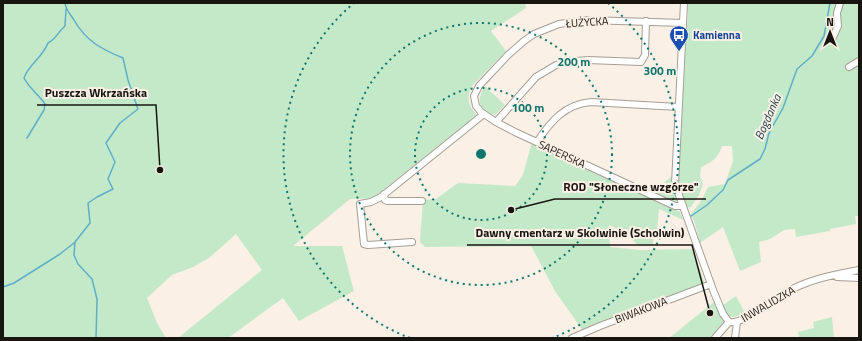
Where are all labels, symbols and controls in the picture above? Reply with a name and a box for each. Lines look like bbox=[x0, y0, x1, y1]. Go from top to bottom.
north arrow bbox=[810, 12, 850, 52]
street label: ŁUŻYCKA bbox=[564, 13, 609, 32]
text: N bbox=[826, 14, 834, 30]
bus stop icon: Kamienna bbox=[668, 24, 690, 52]
place label: Kamienna bbox=[693, 27, 741, 43]
text: 200 m bbox=[558, 52, 590, 71]
text: 300 m bbox=[644, 61, 676, 80]
callout: Puszcza Wkrzańska bbox=[37, 81, 156, 105]
text: Puszcza Wkrzańska bbox=[45, 83, 147, 102]
water label: Bogdanka bbox=[749, 90, 786, 142]
text: 100 m bbox=[512, 98, 544, 117]
street label: SAPERSKA bbox=[536, 136, 589, 172]
centre of rings bbox=[474, 147, 488, 161]
callout: ROD "Słoneczne wzgórze" bbox=[555, 175, 706, 199]
text: ROD "Słoneczne wzgórze" bbox=[563, 177, 699, 196]
callout: Dawny cmentarz w Skolwinie (Scholwin) bbox=[467, 221, 692, 245]
text: Dawny cmentarz w Skolwinie (Scholwin) bbox=[476, 223, 685, 242]
street label: INWALIDZKA bbox=[738, 282, 798, 326]
street label: BIWAKOWA bbox=[613, 293, 670, 327]

